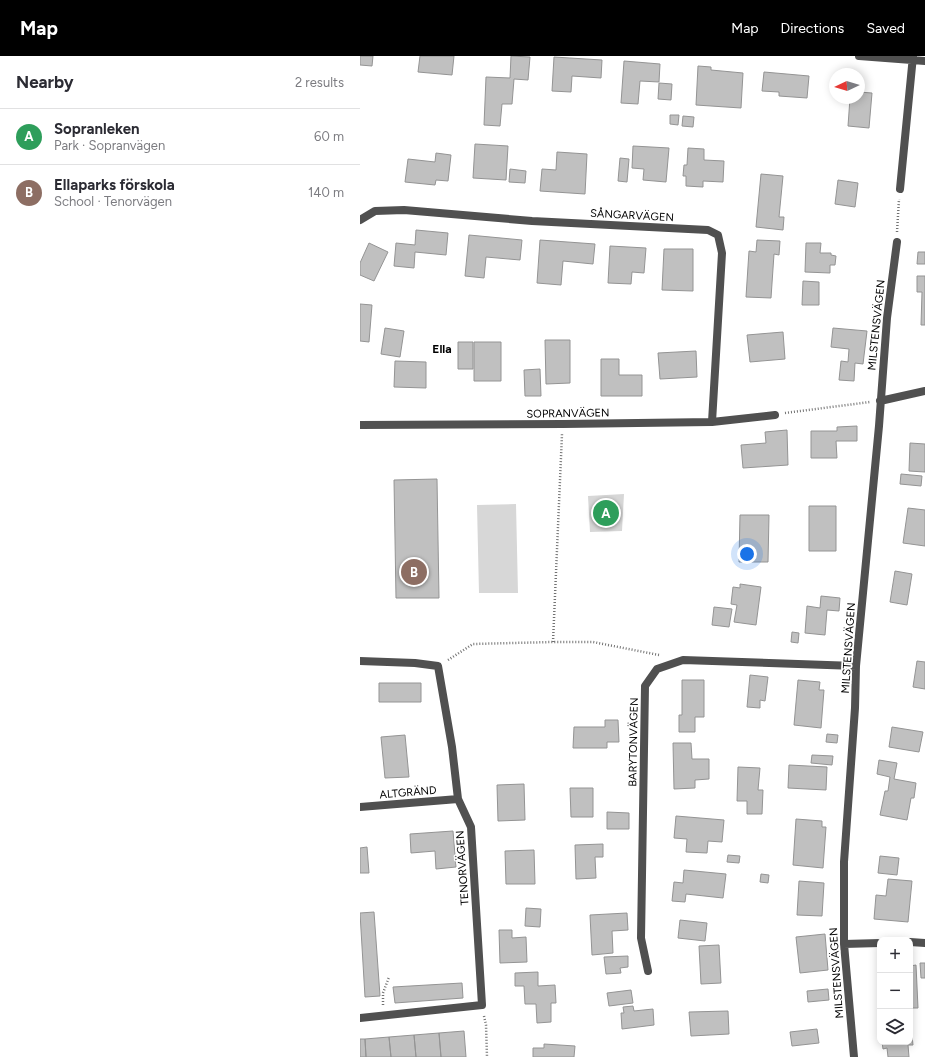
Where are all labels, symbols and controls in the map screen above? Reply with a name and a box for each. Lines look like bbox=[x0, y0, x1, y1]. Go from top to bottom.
text: Map bbox=[20, 17, 58, 40]
text: Map bbox=[731, 20, 759, 37]
text: Directions bbox=[781, 20, 844, 37]
text: Saved bbox=[866, 20, 905, 37]
north arrow bbox=[829, 68, 865, 104]
text: Nearby bbox=[16, 72, 74, 92]
text: 2 results bbox=[295, 75, 344, 90]
text: Sopranleken bbox=[54, 120, 140, 138]
text: A bbox=[24, 129, 34, 144]
text: 60 m bbox=[314, 129, 344, 144]
text: Park · Sopranvägen bbox=[54, 138, 165, 153]
text: Ellaparks förskola bbox=[54, 176, 175, 194]
text: B bbox=[25, 185, 33, 200]
text: 140 m bbox=[308, 185, 344, 200]
text: School · Tenorvägen bbox=[54, 194, 172, 209]
street label: SÅNGARVÄGEN bbox=[590, 206, 674, 224]
street label: MILSTENSVÄGEN bbox=[865, 279, 888, 371]
district label: Ella bbox=[432, 342, 452, 356]
street label: SOPRANVÄGEN bbox=[526, 406, 610, 421]
pin: A bbox=[593, 498, 619, 528]
your location bbox=[737, 544, 757, 564]
pin: B bbox=[401, 557, 427, 587]
street label: MILSTENSVÄGEN bbox=[839, 602, 858, 694]
street label: BARYTONVÄGEN bbox=[626, 697, 641, 787]
street label: ALTGRÄND bbox=[379, 783, 438, 801]
street label: TENORVÄGEN bbox=[453, 830, 472, 906]
street label: MILSTENSVÄGEN bbox=[827, 927, 846, 1019]
map controls bbox=[877, 937, 913, 1045]
button: + bbox=[877, 937, 913, 973]
button: − bbox=[877, 973, 913, 1009]
button: layers bbox=[877, 1009, 913, 1045]

